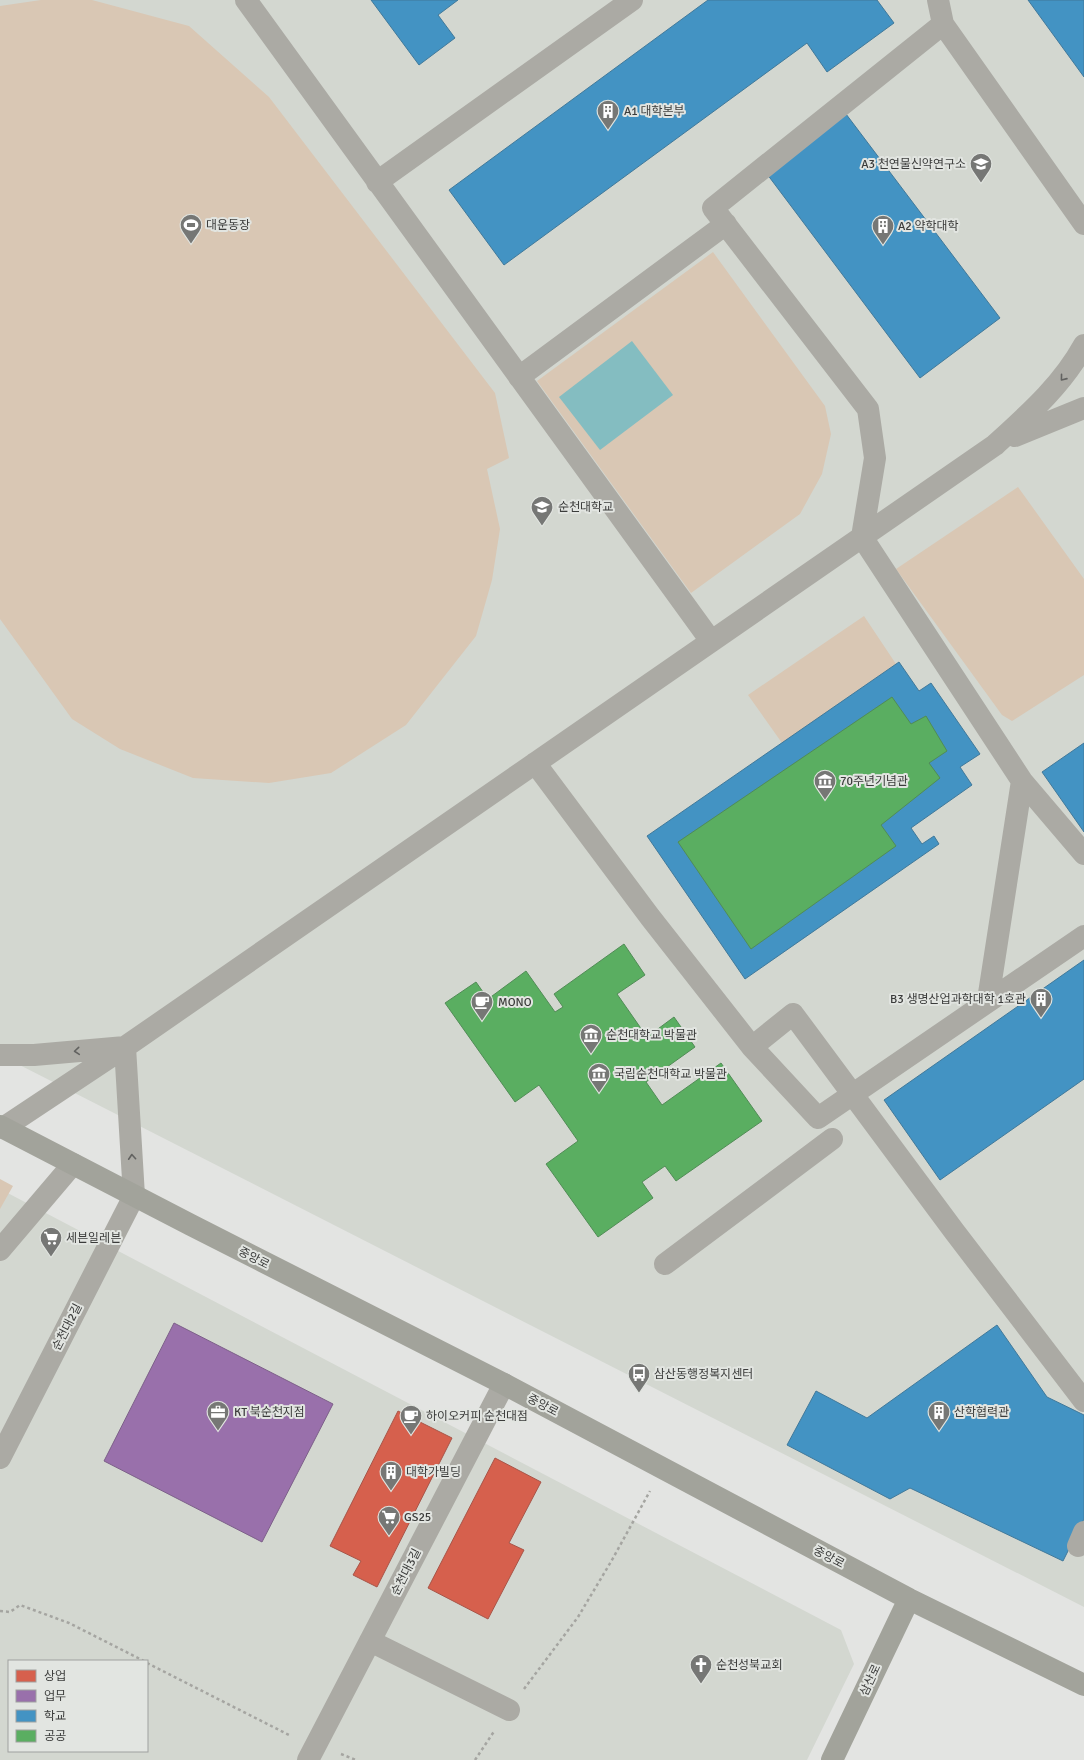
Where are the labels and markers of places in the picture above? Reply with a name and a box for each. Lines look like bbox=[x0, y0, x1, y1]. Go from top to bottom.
building icon: A1 대학본부 bbox=[595, 98, 621, 131]
place label: A1 대학본부 bbox=[624, 104, 685, 119]
school or university icon: A3 천연물신약연구소 bbox=[968, 151, 994, 184]
place label: A3 천연물신약연구소 bbox=[861, 157, 966, 172]
sports icon: 대운동장 bbox=[178, 212, 204, 245]
building icon: A2 약학대학 bbox=[870, 213, 896, 246]
place label: 대운동장 bbox=[206, 218, 250, 233]
place label: A2 약학대학 bbox=[898, 219, 959, 234]
school or university icon: 순천대학교 bbox=[529, 494, 555, 527]
place label: 순천대학교 bbox=[558, 500, 613, 515]
museum icon: 70주년기념관 bbox=[812, 768, 838, 801]
place label: 70주년기념관 bbox=[840, 774, 908, 789]
building icon: B3 생명산업과학대학 1호관 bbox=[1028, 986, 1054, 1019]
cafe icon: MONO bbox=[469, 989, 495, 1022]
place label: B3 생명산업과학대학 1호관 bbox=[890, 992, 1026, 1007]
place label: MONO bbox=[498, 995, 532, 1010]
museum icon: 순천대학교 박물관 bbox=[578, 1022, 604, 1055]
place label: 순천대학교 박물관 bbox=[606, 1028, 697, 1043]
museum icon: 국립순천대학교 박물관 bbox=[586, 1061, 612, 1094]
place label: 국립순천대학교 박물관 bbox=[614, 1067, 727, 1082]
supermarket icon: 세븐일레븐 bbox=[38, 1225, 64, 1258]
place label: 세븐일레븐 bbox=[66, 1231, 121, 1246]
bus stop icon: 삼산동행정복지센터 bbox=[626, 1361, 652, 1394]
place label: 삼산동행정복지센터 bbox=[654, 1367, 753, 1382]
office icon: KT 북순천지점 bbox=[205, 1399, 231, 1432]
building icon: 산학협력관 bbox=[926, 1399, 952, 1432]
cafe icon: 하이오커피 순천대점 bbox=[398, 1403, 424, 1436]
place label: KT 북순천지점 bbox=[234, 1405, 305, 1420]
place label: 산학협력관 bbox=[954, 1405, 1009, 1420]
place label: 하이오커피 순천대점 bbox=[426, 1409, 528, 1424]
building icon: 대학가빌딩 bbox=[378, 1459, 404, 1492]
place label: 대학가빌딩 bbox=[406, 1465, 461, 1480]
supermarket icon: GS25 bbox=[376, 1504, 402, 1537]
place label: GS25 bbox=[404, 1510, 431, 1525]
church icon: 순천성북교회 bbox=[688, 1652, 714, 1685]
place label: 순천성북교회 bbox=[716, 1658, 782, 1673]

